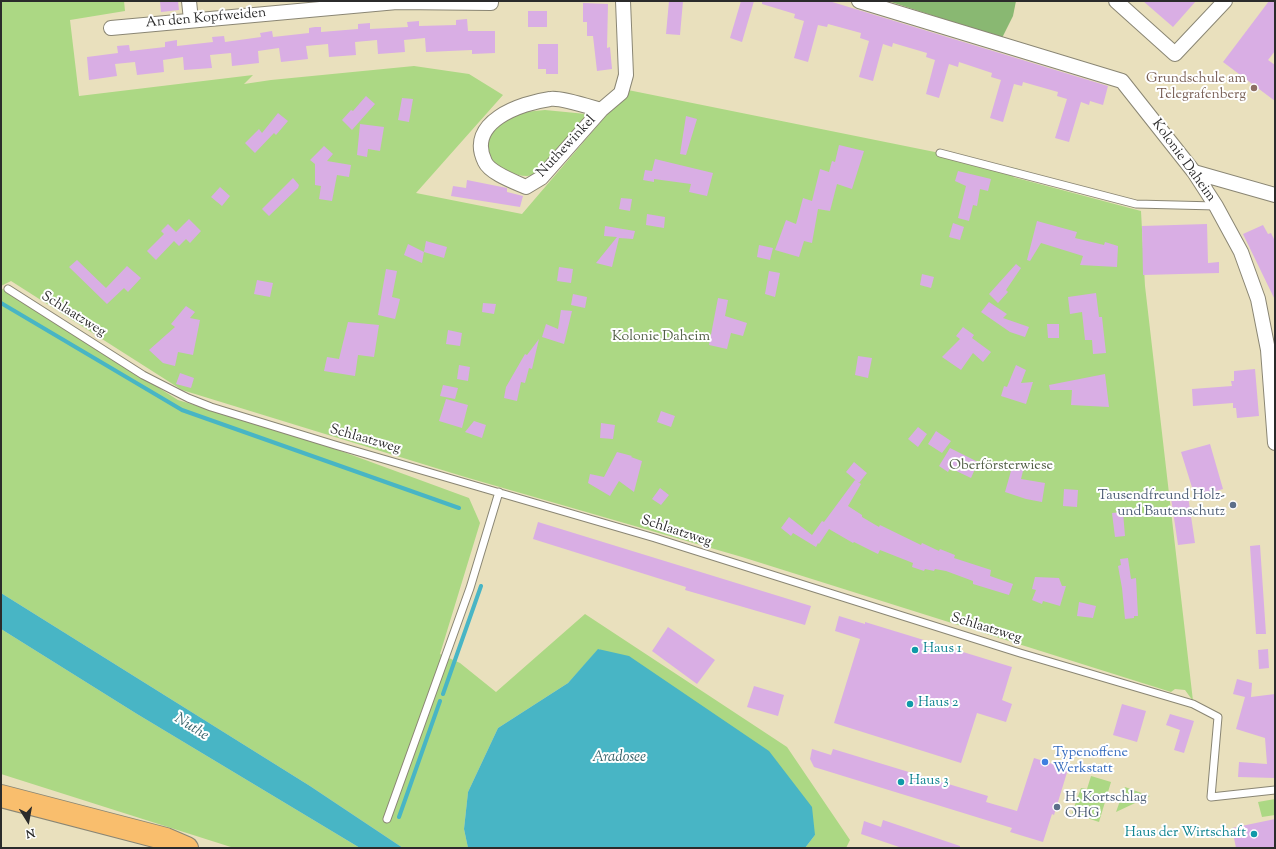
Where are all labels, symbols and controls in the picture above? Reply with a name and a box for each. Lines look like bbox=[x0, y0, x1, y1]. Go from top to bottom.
street label: An den Kopfweiden bbox=[145, 5, 267, 33]
place label: Grundschule am Telegrafenberg bbox=[1146, 72, 1246, 104]
marker: Grundschule am Telegrafenberg bbox=[1249, 83, 1259, 93]
street label: Nuthewinkel bbox=[534, 112, 600, 182]
street label: Kolonie Daheim bbox=[1147, 116, 1219, 206]
street label: Schlaatzweg bbox=[38, 289, 108, 341]
park label: Kolonie Daheim bbox=[612, 330, 710, 346]
street label: Schlaatzweg bbox=[328, 422, 402, 458]
park label: Oberförsterwiese bbox=[949, 459, 1053, 475]
place label: Tausendfreund Holz- und Bautenschutz bbox=[1098, 489, 1225, 522]
marker: Tausendfreund Holz- und Bautenschutz bbox=[1228, 500, 1238, 510]
street label: Schlaatzweg bbox=[639, 513, 713, 551]
street label: Schlaatzweg bbox=[949, 610, 1023, 648]
place label: Haus 1 bbox=[923, 642, 962, 658]
marker: Haus 1 bbox=[910, 645, 920, 655]
place label: Haus 2 bbox=[918, 696, 958, 712]
marker: Haus 2 bbox=[905, 699, 915, 709]
water label: Nuthe bbox=[170, 711, 212, 745]
place label: Typenoffene Werkstatt bbox=[1053, 746, 1128, 778]
water label: Aradosee bbox=[592, 749, 646, 767]
marker: Typenoffene Werkstatt bbox=[1040, 757, 1050, 767]
place label: Haus 3 bbox=[909, 774, 949, 790]
marker: Haus 3 bbox=[896, 777, 906, 787]
place label: H. Kortschlag OHG bbox=[1065, 791, 1147, 824]
north arrow bbox=[8, 801, 48, 841]
marker: H. Kortschlag OHG bbox=[1052, 802, 1062, 812]
text: N bbox=[24, 824, 36, 841]
place label: Haus der Wirtschaft bbox=[1125, 826, 1246, 842]
marker: Haus der Wirtschaft bbox=[1249, 829, 1259, 839]

